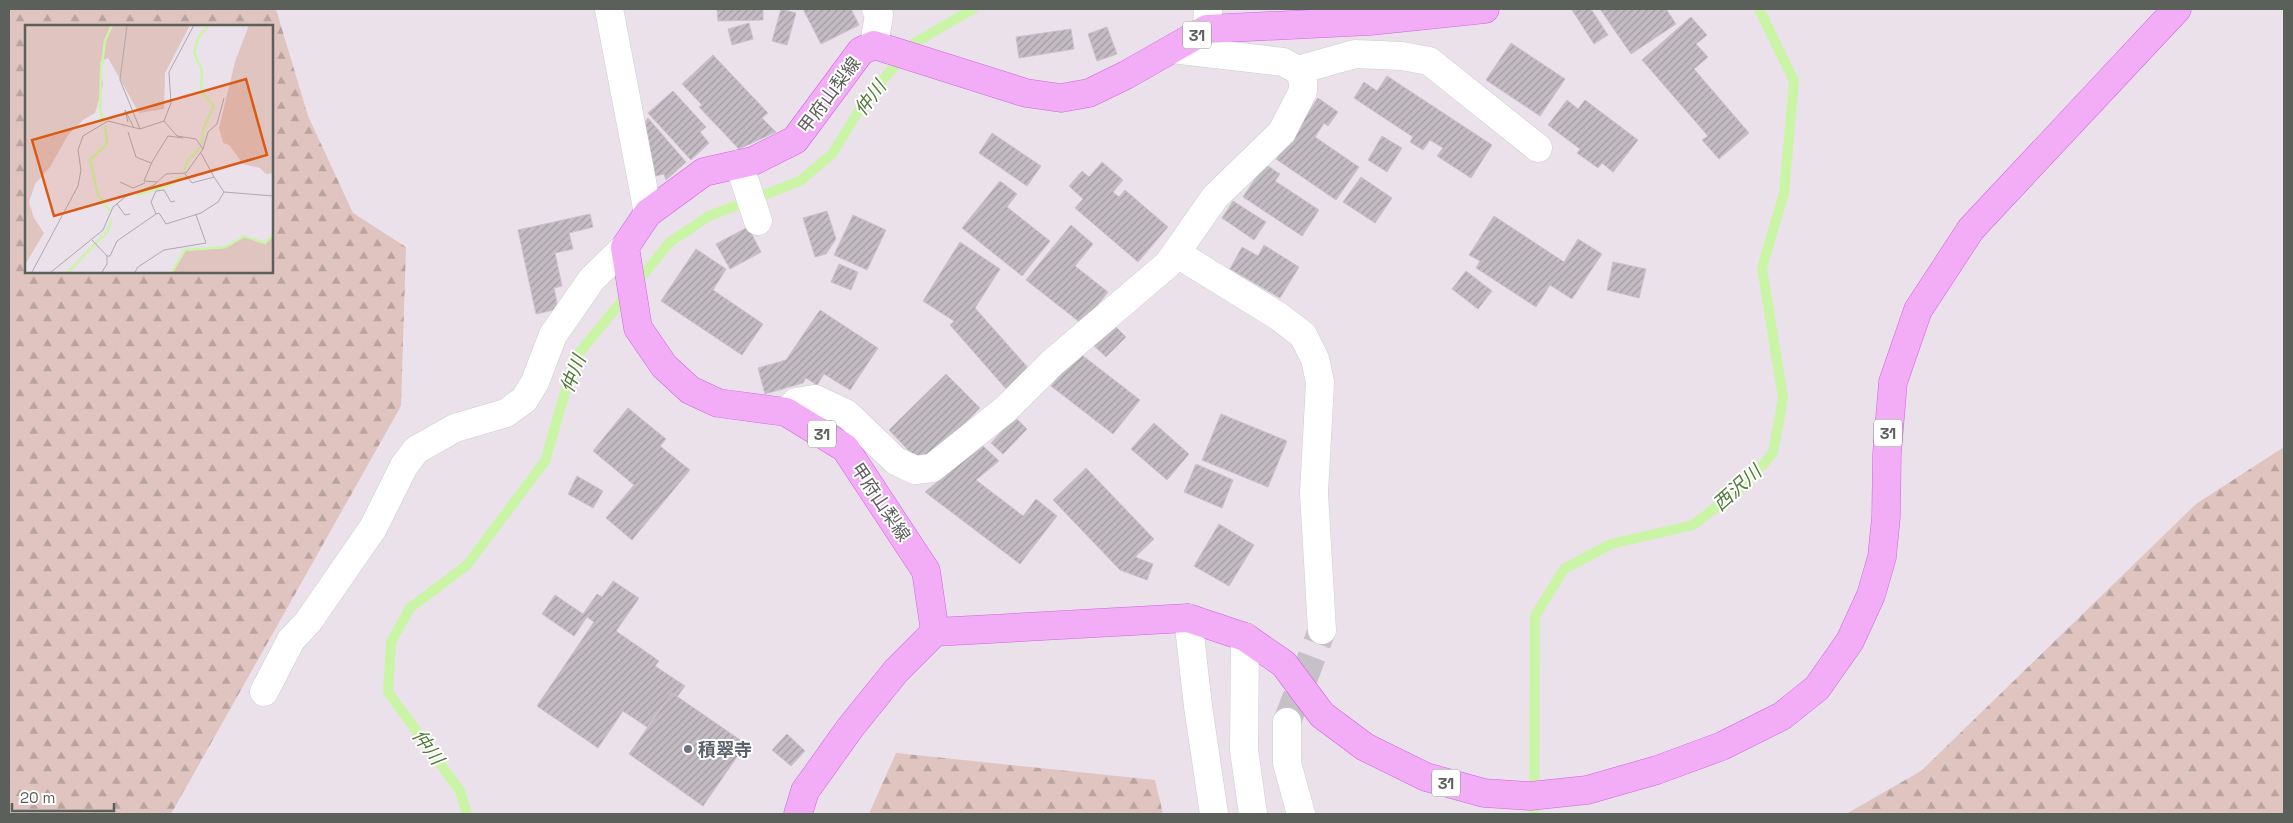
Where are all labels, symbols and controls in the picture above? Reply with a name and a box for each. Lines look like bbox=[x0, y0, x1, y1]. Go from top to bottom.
road number: 31 bbox=[1183, 22, 1211, 48]
inset map bbox=[25, 25, 272, 272]
street label: 甲府山梨線 bbox=[793, 52, 865, 138]
water label: 仲川 bbox=[849, 74, 893, 121]
water label: 仲川 bbox=[555, 350, 592, 396]
road number: 31 bbox=[1874, 419, 1902, 446]
road number: 31 bbox=[808, 420, 836, 448]
street label: 甲府山梨線 bbox=[846, 458, 916, 546]
water label: 西沢川 bbox=[1707, 458, 1768, 516]
water label: 仲川 bbox=[407, 724, 450, 771]
place label: 積翠寺 bbox=[698, 738, 752, 761]
marker: 積翠寺 bbox=[682, 743, 694, 755]
road number: 31 bbox=[1432, 770, 1460, 796]
scale bar bbox=[12, 780, 115, 812]
text: 20 m bbox=[20, 788, 55, 807]

